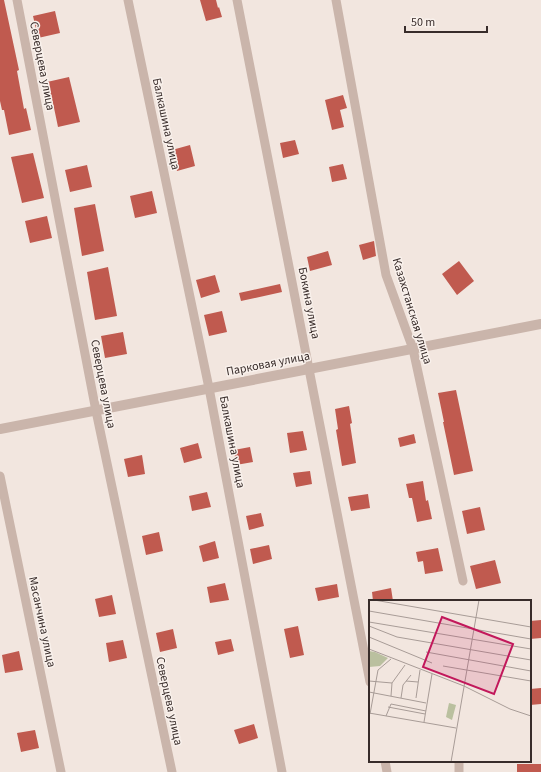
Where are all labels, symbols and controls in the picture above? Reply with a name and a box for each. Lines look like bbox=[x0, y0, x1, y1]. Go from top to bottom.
scale bar bbox=[405, 8, 487, 34]
text: 50 m bbox=[411, 14, 435, 31]
street label: Северцева улица bbox=[25, 20, 59, 112]
street label: Балкашина улица bbox=[148, 76, 184, 172]
street label: Казахстанская улица bbox=[388, 256, 436, 366]
street label: Бокина улица bbox=[294, 266, 324, 340]
street label: Северцева улица bbox=[86, 338, 120, 430]
street label: Парковая улица bbox=[225, 348, 311, 380]
street label: Балкашина улица bbox=[215, 394, 249, 490]
street label: Масанчина улица bbox=[24, 575, 60, 669]
inset map bbox=[369, 600, 531, 762]
street label: Северцева улица bbox=[151, 655, 187, 747]

